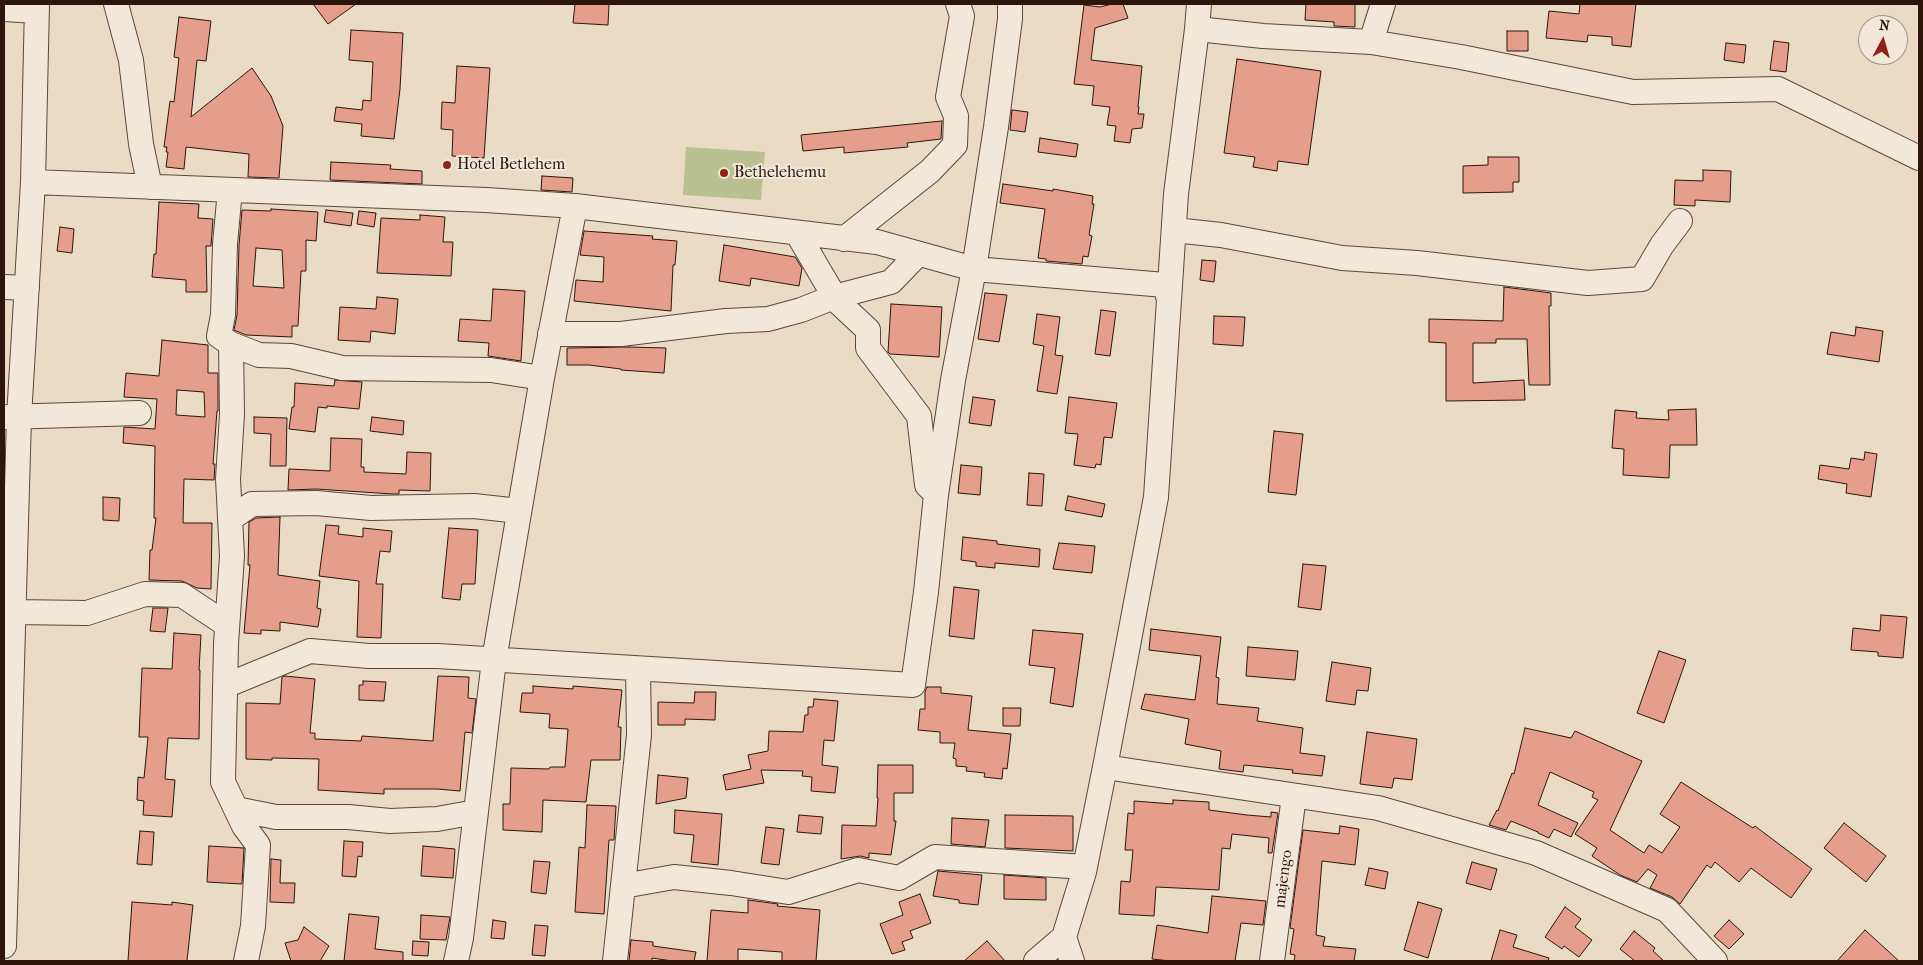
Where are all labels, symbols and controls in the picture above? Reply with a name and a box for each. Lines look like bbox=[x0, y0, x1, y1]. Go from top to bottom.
north arrow bbox=[1858, 15, 1908, 65]
text: N bbox=[1878, 17, 1891, 35]
place label: Hotel Betlehem bbox=[457, 155, 565, 175]
marker: Hotel Betlehem bbox=[441, 159, 453, 171]
place label: Bethelehemu bbox=[734, 163, 826, 183]
marker: Bethelehemu bbox=[718, 167, 730, 179]
street label: majengo bbox=[1271, 849, 1297, 909]

